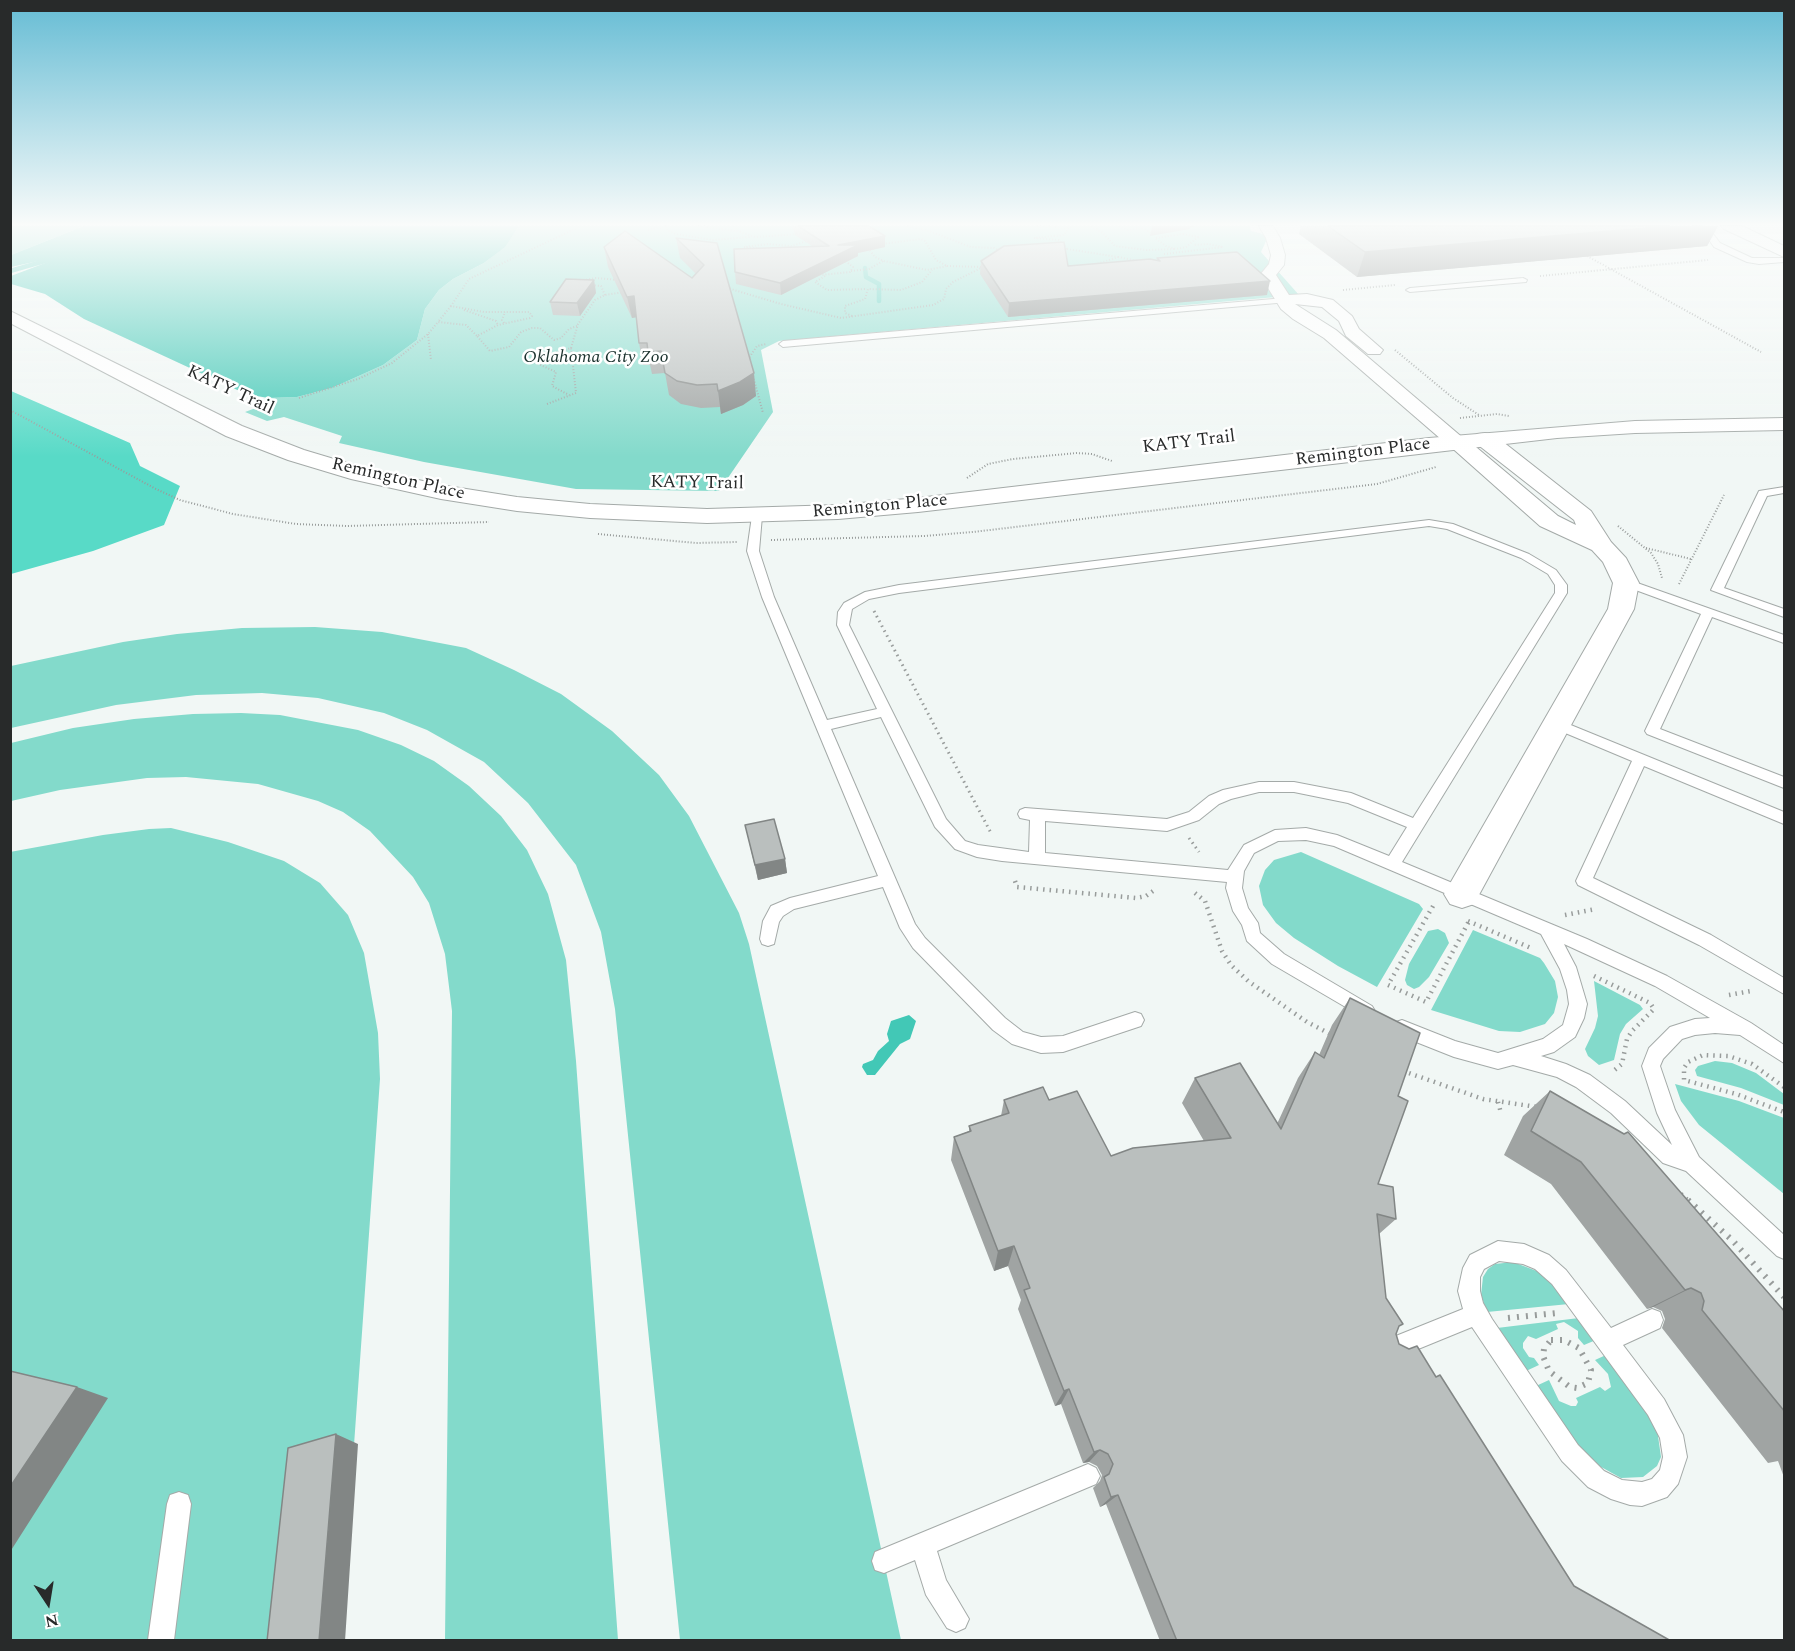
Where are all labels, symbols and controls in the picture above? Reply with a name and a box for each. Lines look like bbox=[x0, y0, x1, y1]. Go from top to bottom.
park label: Oklahoma City Zoo bbox=[523, 347, 669, 369]
street label: KATY Trail bbox=[183, 361, 277, 421]
street label: KATY Trail bbox=[1141, 427, 1237, 459]
street label: Remington Place bbox=[1294, 434, 1432, 472]
street label: Remington Place bbox=[329, 454, 467, 506]
street label: KATY Trail bbox=[650, 472, 744, 496]
street label: Remington Place bbox=[811, 490, 949, 524]
north arrow bbox=[18, 1573, 78, 1633]
text: N bbox=[43, 1608, 61, 1634]

